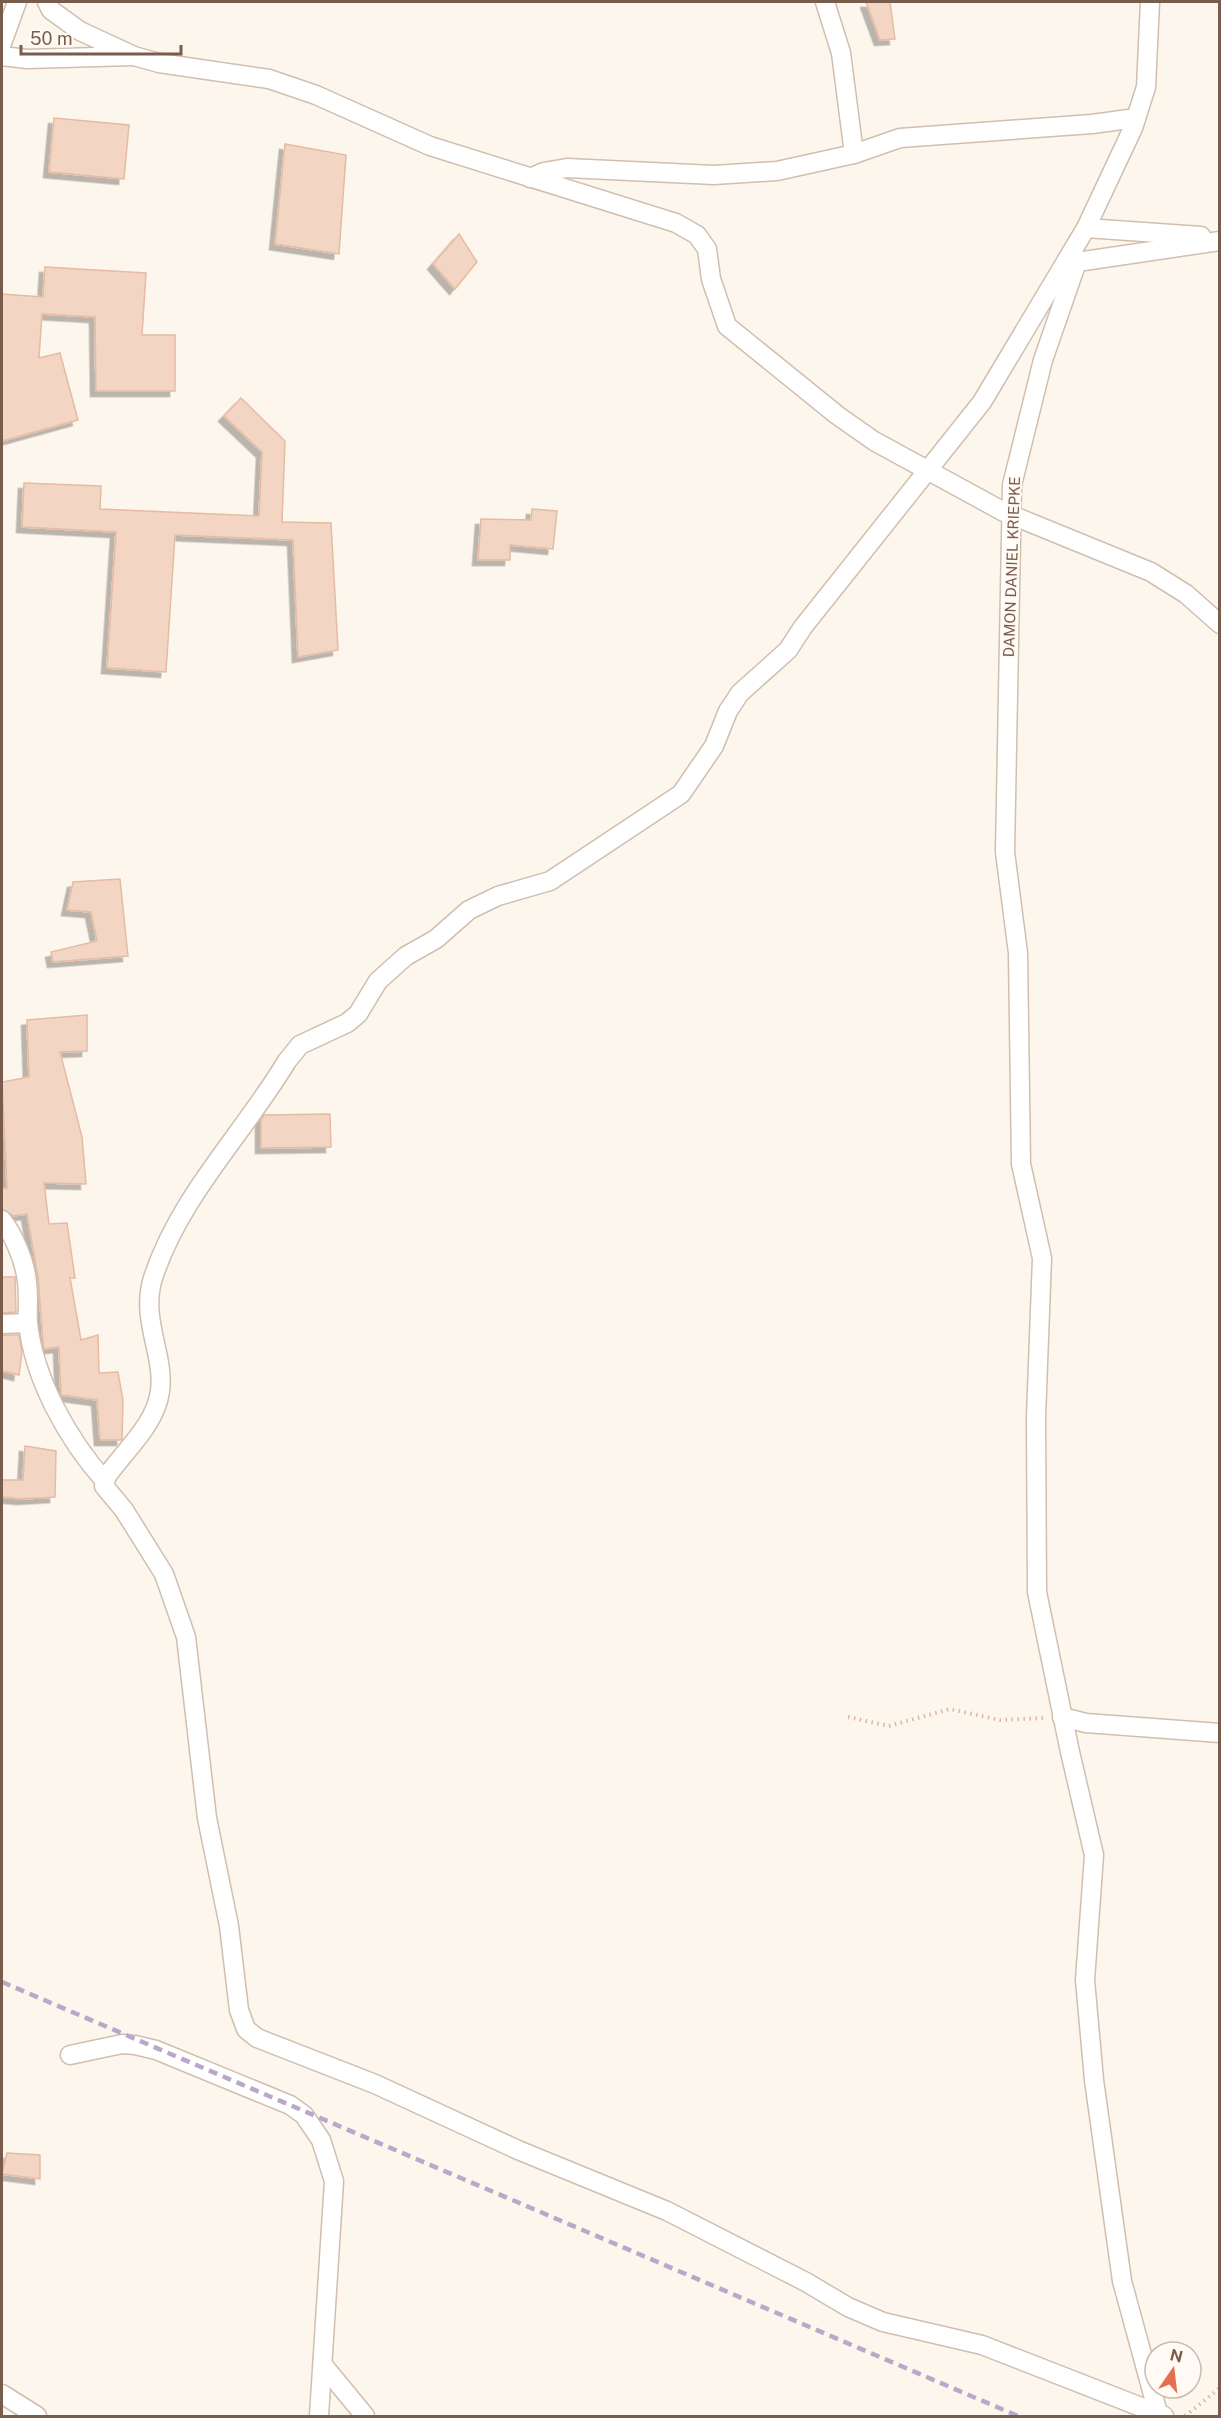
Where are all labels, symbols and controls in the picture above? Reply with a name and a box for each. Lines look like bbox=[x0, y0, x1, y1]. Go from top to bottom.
scale bar bbox=[21, 18, 182, 56]
text: 50 m bbox=[30, 28, 73, 49]
street label: DAMON DANIEL KRIEPKE bbox=[1000, 476, 1023, 658]
north arrow bbox=[1143, 2340, 1203, 2400]
text: N bbox=[1168, 2345, 1185, 2367]

